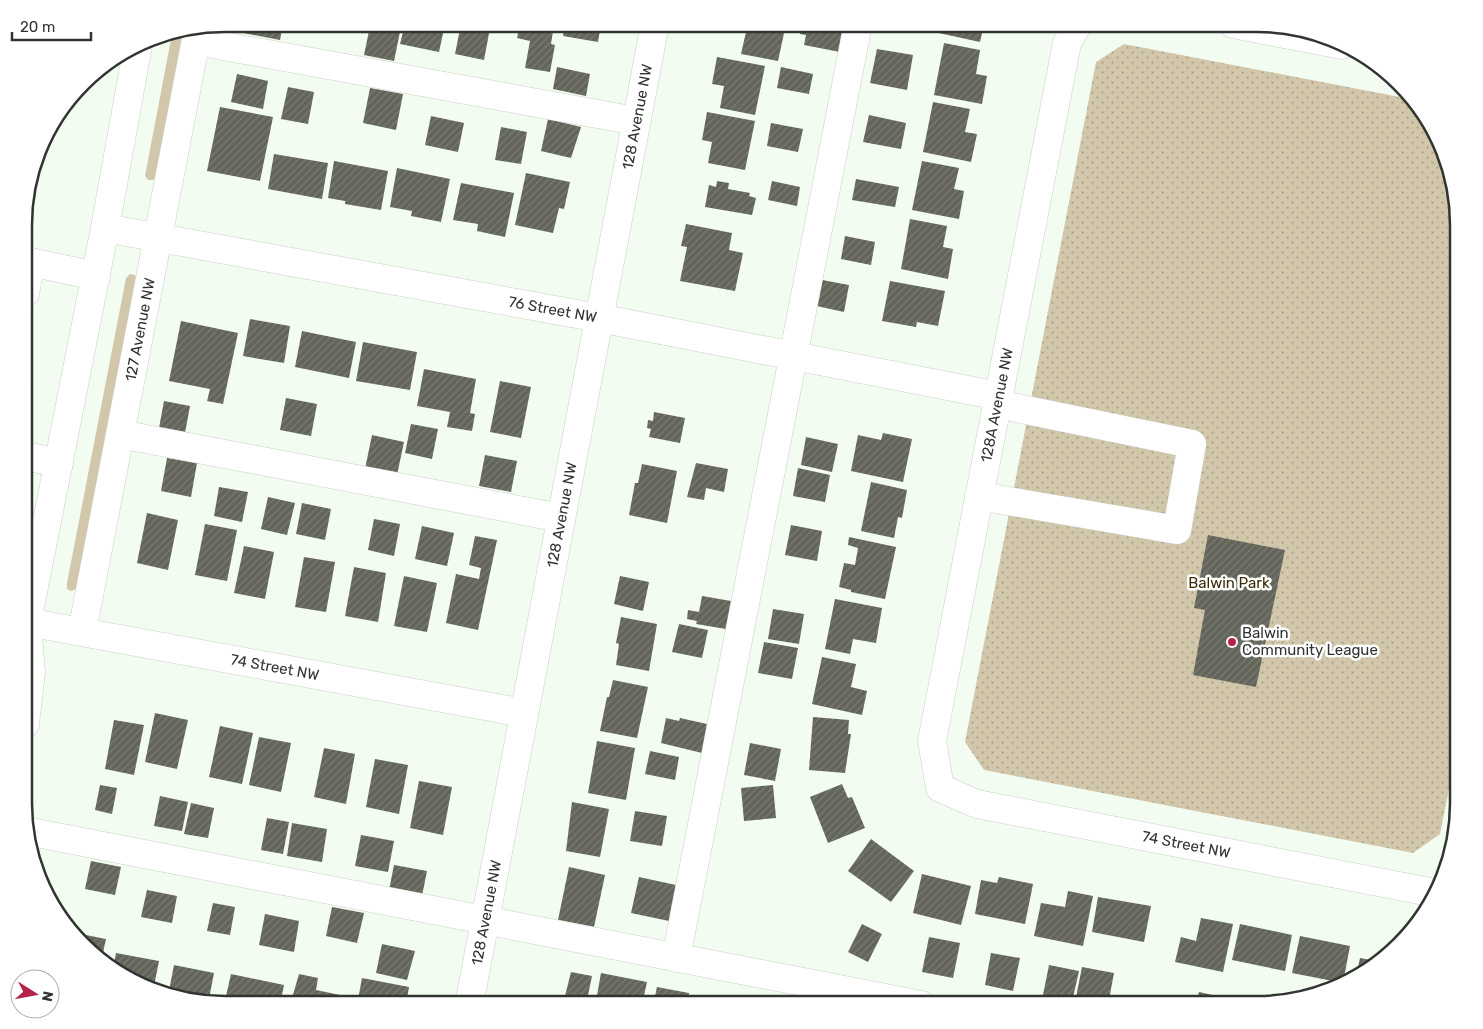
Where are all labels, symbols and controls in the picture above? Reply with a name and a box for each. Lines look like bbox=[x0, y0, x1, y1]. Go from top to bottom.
scale bar bbox=[12, 10, 91, 42]
text: 20 m bbox=[20, 18, 55, 36]
street label: 128 Avenue NW bbox=[619, 63, 656, 171]
street label: 127 Avenue NW bbox=[121, 276, 159, 383]
street label: 76 Street NW bbox=[507, 293, 598, 326]
street label: 128A Avenue NW bbox=[977, 346, 1017, 464]
street label: 128 Avenue NW bbox=[543, 461, 581, 569]
park label: Balwin Park bbox=[1188, 574, 1270, 592]
place label: Balwin Community League bbox=[1242, 624, 1378, 659]
marker: Balwin Community League bbox=[1226, 636, 1238, 648]
street label: 74 Street NW bbox=[229, 650, 321, 684]
street label: 74 Street NW bbox=[1140, 827, 1232, 862]
street label: 128 Avenue NW bbox=[468, 859, 505, 967]
north arrow bbox=[10, 969, 60, 1019]
text: N bbox=[38, 990, 57, 1003]

